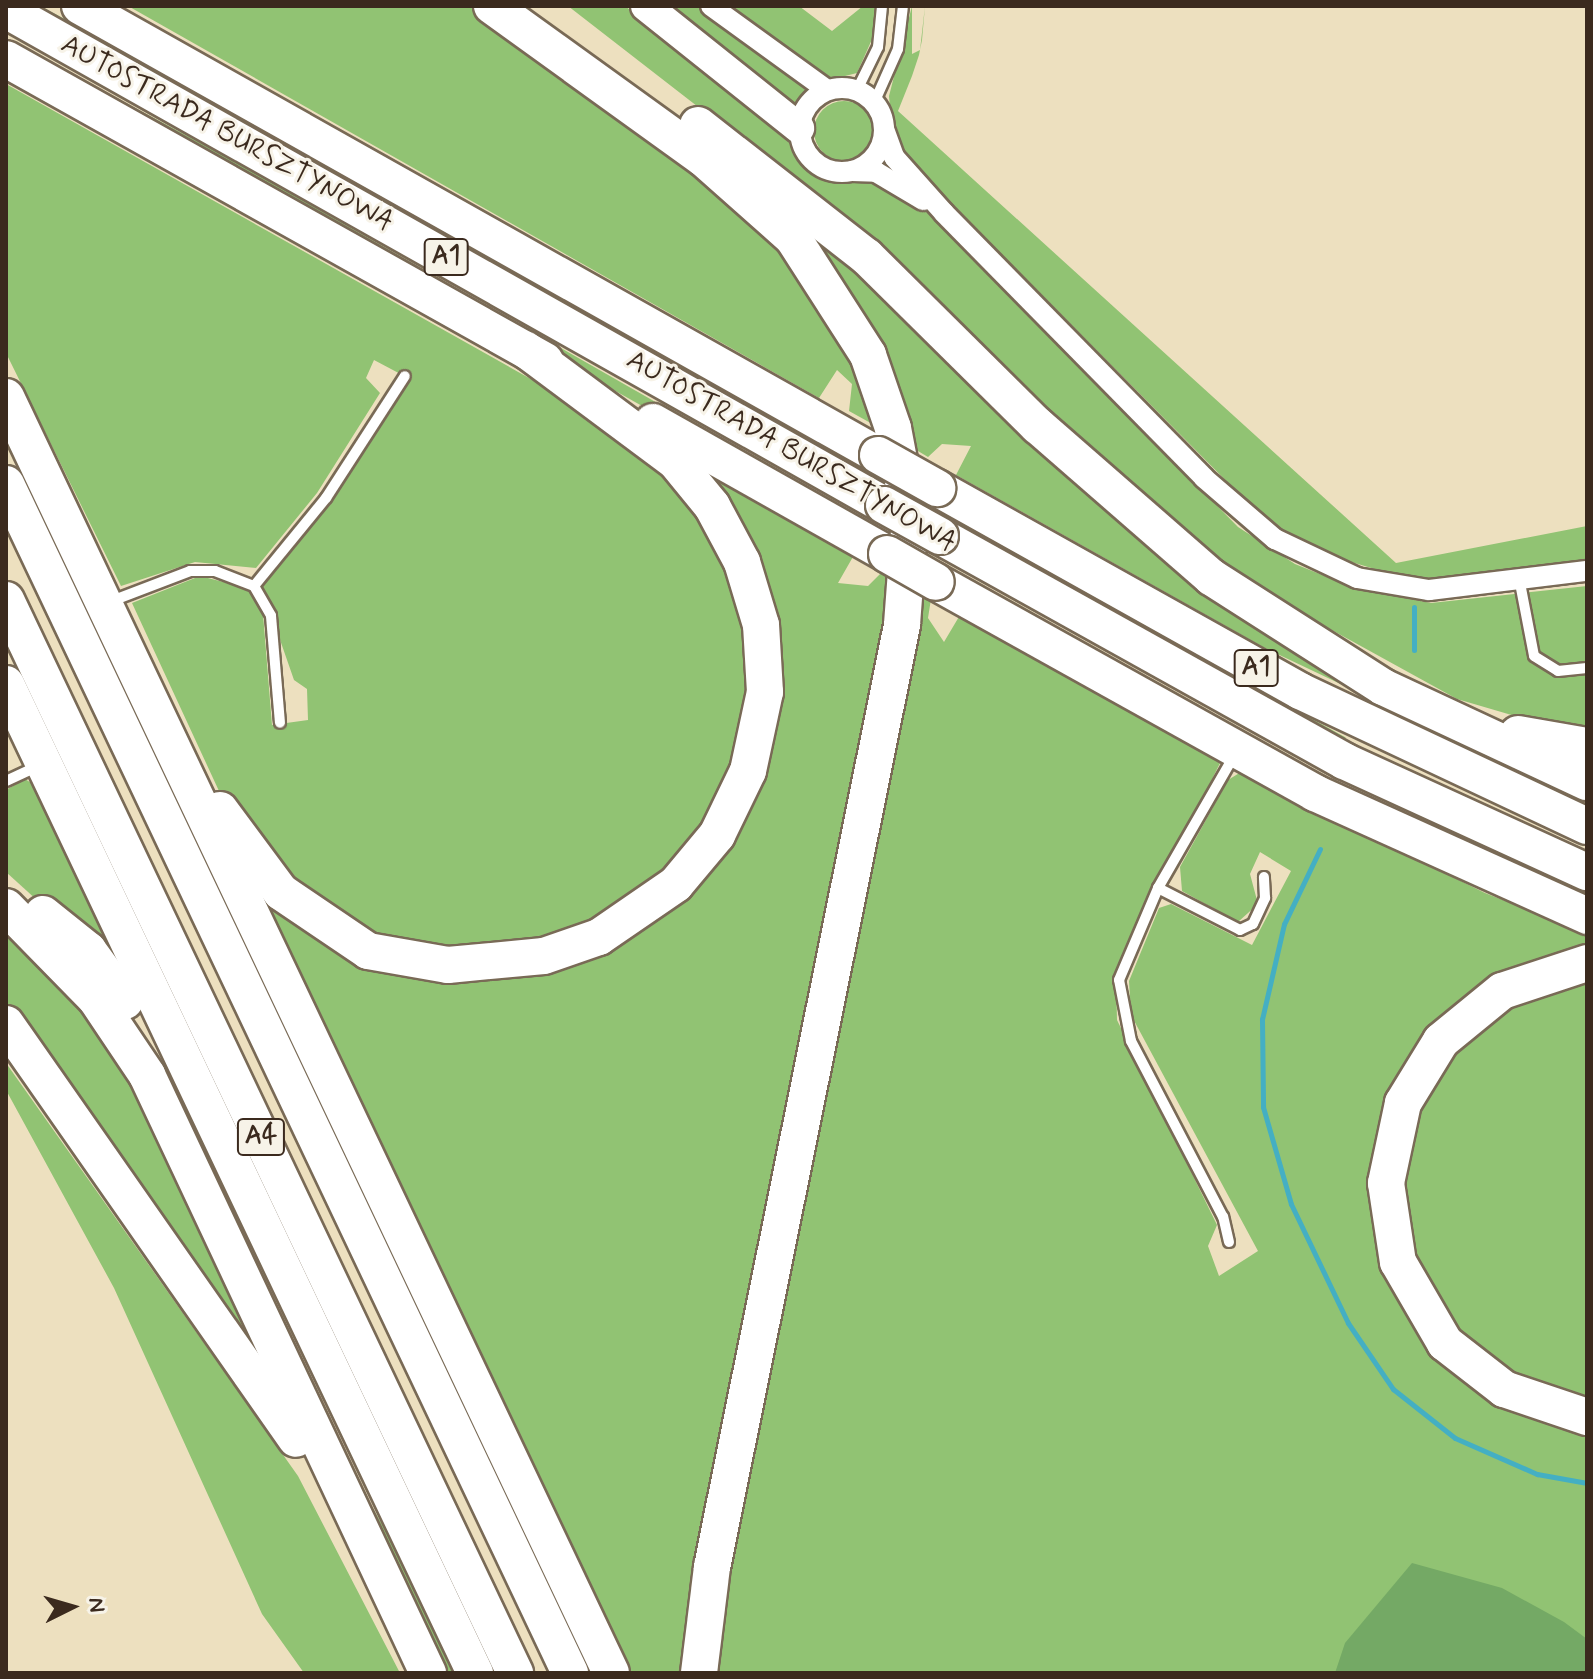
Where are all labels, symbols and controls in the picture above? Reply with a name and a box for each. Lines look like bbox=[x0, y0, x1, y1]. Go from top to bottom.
street label: AUTOSTRADA BURSZTYNOWA bbox=[53, 28, 401, 240]
road number: A1 bbox=[422, 235, 470, 279]
street label: AUTOSTRADA BURSZTYNOWA bbox=[619, 343, 963, 561]
road number: A1 bbox=[1232, 646, 1280, 690]
road number: A4 bbox=[235, 1115, 287, 1159]
north arrow bbox=[32, 1567, 112, 1647]
text: N bbox=[81, 1596, 110, 1613]

